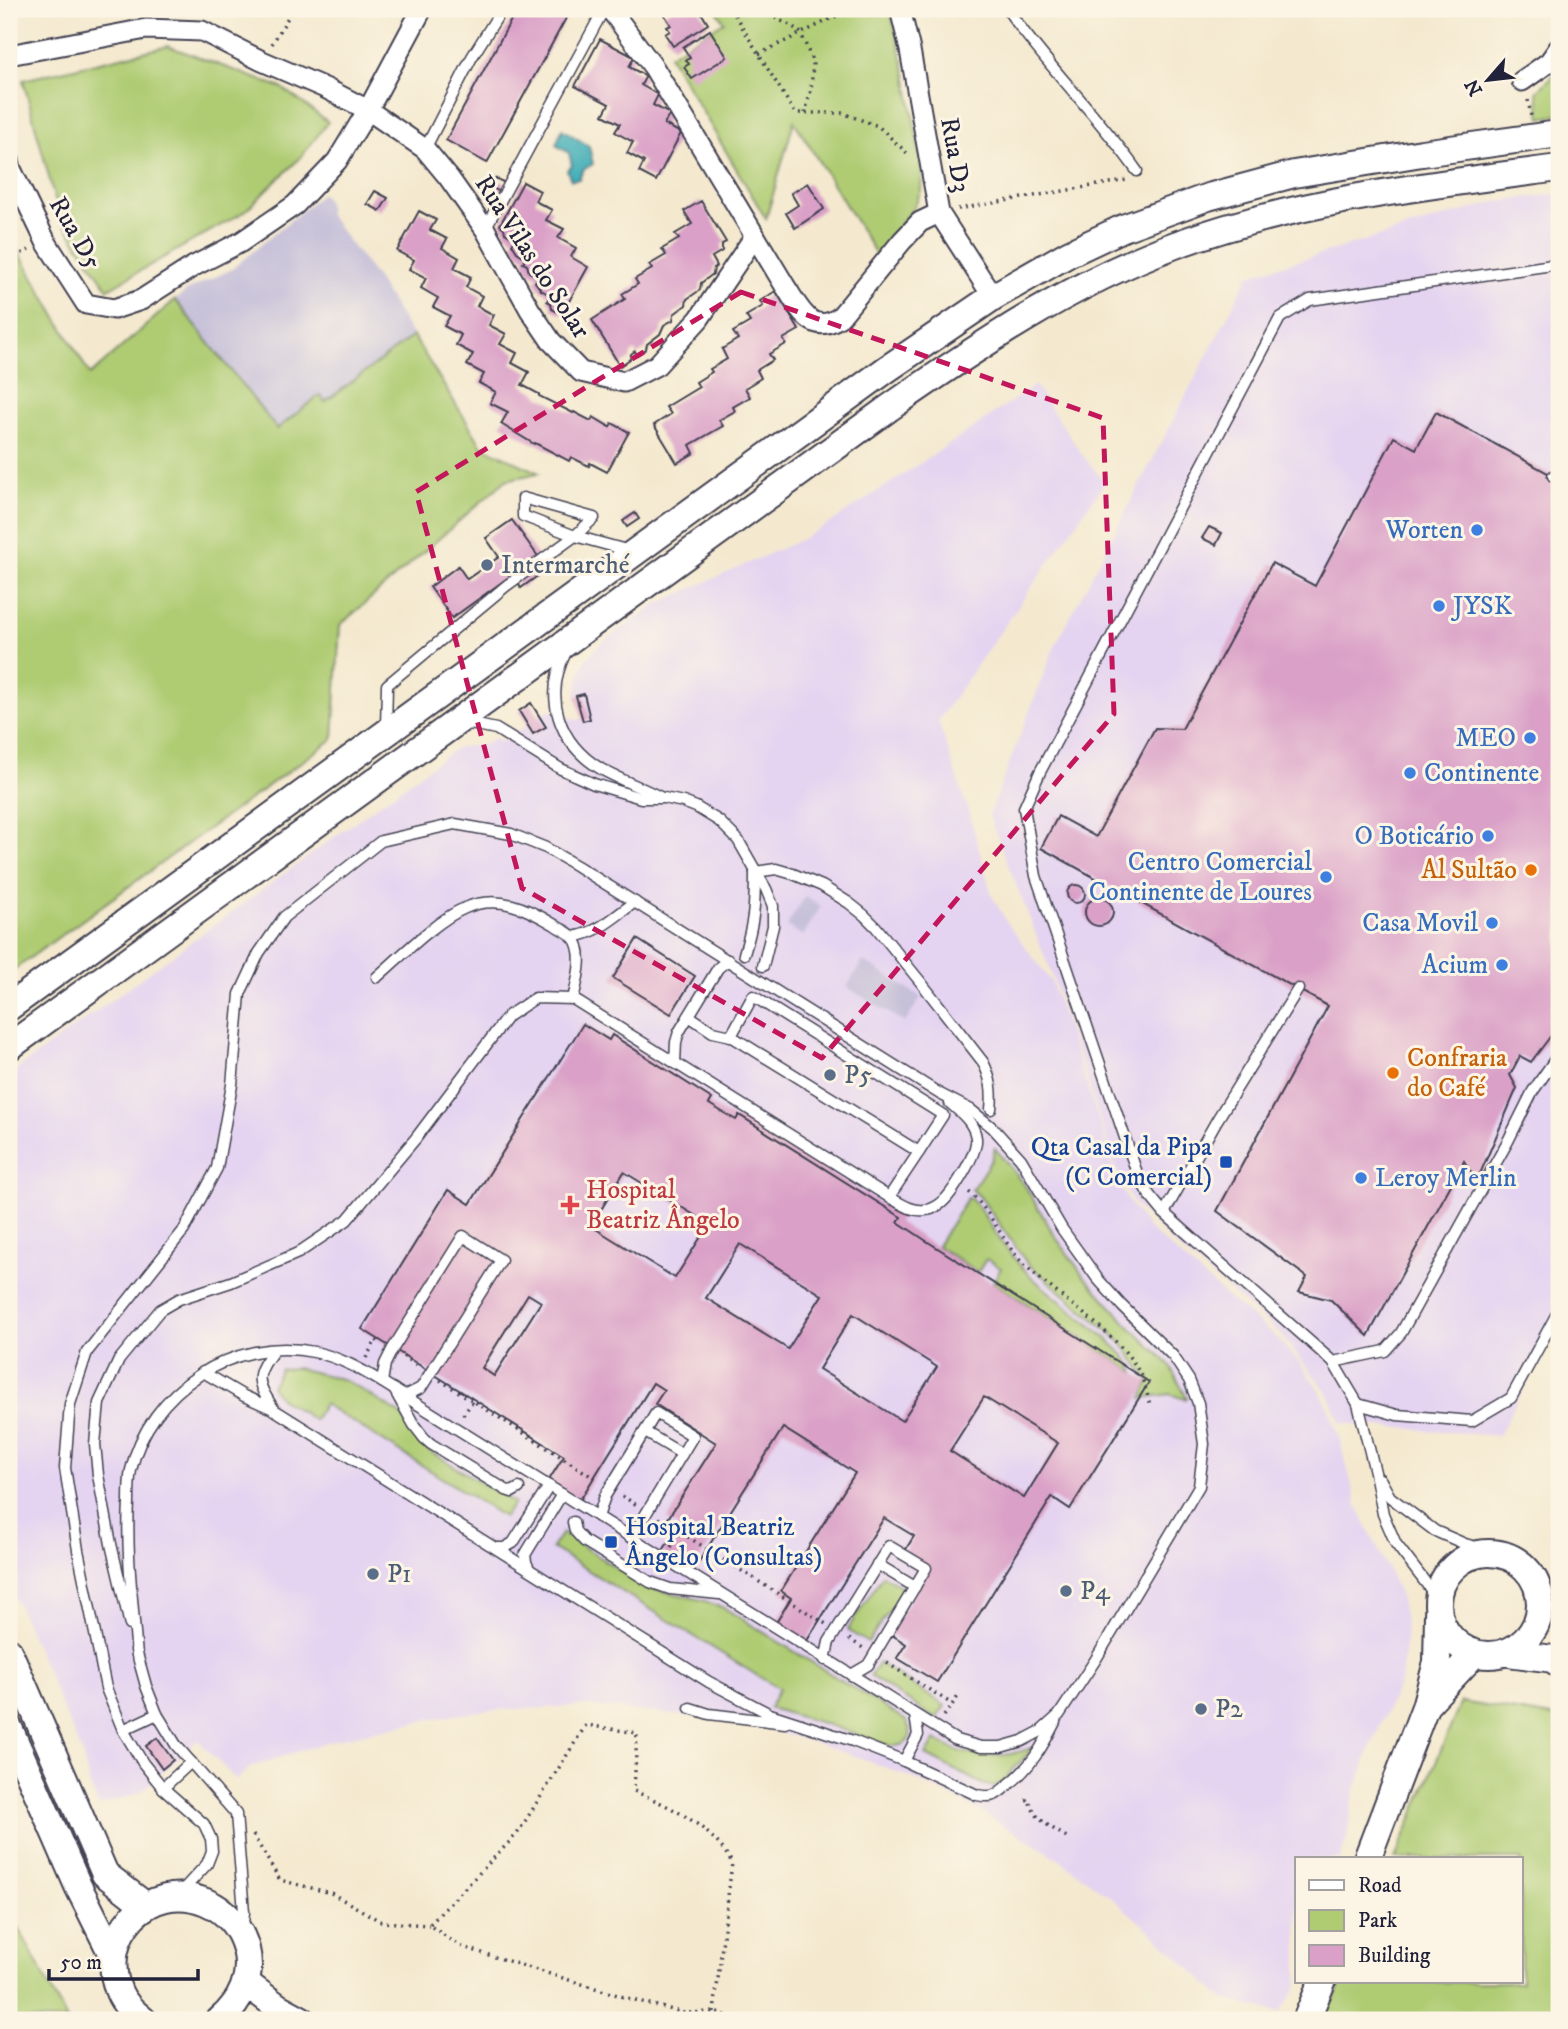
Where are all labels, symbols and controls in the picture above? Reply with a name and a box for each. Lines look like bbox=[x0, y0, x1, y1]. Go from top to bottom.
north arrow bbox=[1452, 46, 1522, 116]
text: N bbox=[1460, 75, 1488, 100]
street label: Rua D3 bbox=[932, 115, 978, 195]
street label: Rua Vilas do Solar bbox=[467, 169, 597, 345]
street label: Rua D5 bbox=[41, 191, 109, 275]
place label: Worten bbox=[1385, 514, 1463, 547]
marker: Worten bbox=[1469, 522, 1485, 538]
place label: Intermarché bbox=[501, 549, 630, 582]
marker: Intermarché bbox=[479, 557, 495, 573]
place label: JYSK bbox=[1451, 590, 1513, 623]
marker: JYSK bbox=[1431, 598, 1447, 614]
place label: MEO bbox=[1455, 722, 1516, 755]
marker: MEO bbox=[1522, 730, 1538, 746]
place label: Continente bbox=[1424, 757, 1539, 790]
marker: Continente bbox=[1402, 765, 1418, 781]
place label: O Boticário bbox=[1355, 820, 1474, 853]
marker: O Boticário bbox=[1480, 828, 1496, 844]
place label: Centro Comercial Continente de Loures bbox=[1089, 846, 1312, 909]
place label: Al Sultão bbox=[1421, 854, 1517, 887]
marker: Al Sultão bbox=[1523, 862, 1539, 878]
marker: Centro Comercial Continente de Loures bbox=[1318, 869, 1334, 885]
place label: Casa Movil bbox=[1362, 907, 1478, 940]
marker: Casa Movil bbox=[1484, 915, 1500, 931]
place label: Acium bbox=[1422, 949, 1488, 982]
marker: Acium bbox=[1494, 957, 1510, 973]
place label: Confraria do Café bbox=[1407, 1042, 1507, 1105]
place label: P5 bbox=[844, 1059, 872, 1092]
marker: Confraria do Café bbox=[1385, 1065, 1401, 1081]
marker: P5 bbox=[822, 1067, 838, 1083]
place label: Qta Casal da Pipa (C Comercial) bbox=[1031, 1131, 1212, 1194]
marker: Qta Casal da Pipa (C Comercial) bbox=[1218, 1154, 1234, 1170]
place label: Leroy Merlin bbox=[1375, 1162, 1517, 1195]
marker: Leroy Merlin bbox=[1353, 1170, 1369, 1186]
place label: Hospital Beatriz Ângelo bbox=[586, 1174, 740, 1237]
marker: Hospital Beatriz Ângelo bbox=[560, 1195, 580, 1215]
place label: Hospital Beatriz Ângelo (Consultas) bbox=[625, 1511, 822, 1574]
marker: Hospital Beatriz Ângelo (Consultas) bbox=[603, 1534, 619, 1550]
place label: P1 bbox=[387, 1558, 412, 1591]
marker: P1 bbox=[365, 1566, 381, 1582]
place label: P4 bbox=[1080, 1575, 1111, 1608]
marker: P4 bbox=[1058, 1583, 1074, 1599]
place label: P2 bbox=[1215, 1693, 1243, 1726]
marker: P2 bbox=[1193, 1701, 1209, 1717]
legend bbox=[1295, 1857, 1522, 1983]
text: Road bbox=[1358, 1873, 1402, 1899]
text: Park bbox=[1358, 1908, 1398, 1934]
scale bar bbox=[49, 1938, 198, 1982]
text: Building bbox=[1358, 1943, 1431, 1969]
text: 50 m bbox=[60, 1950, 102, 1976]

